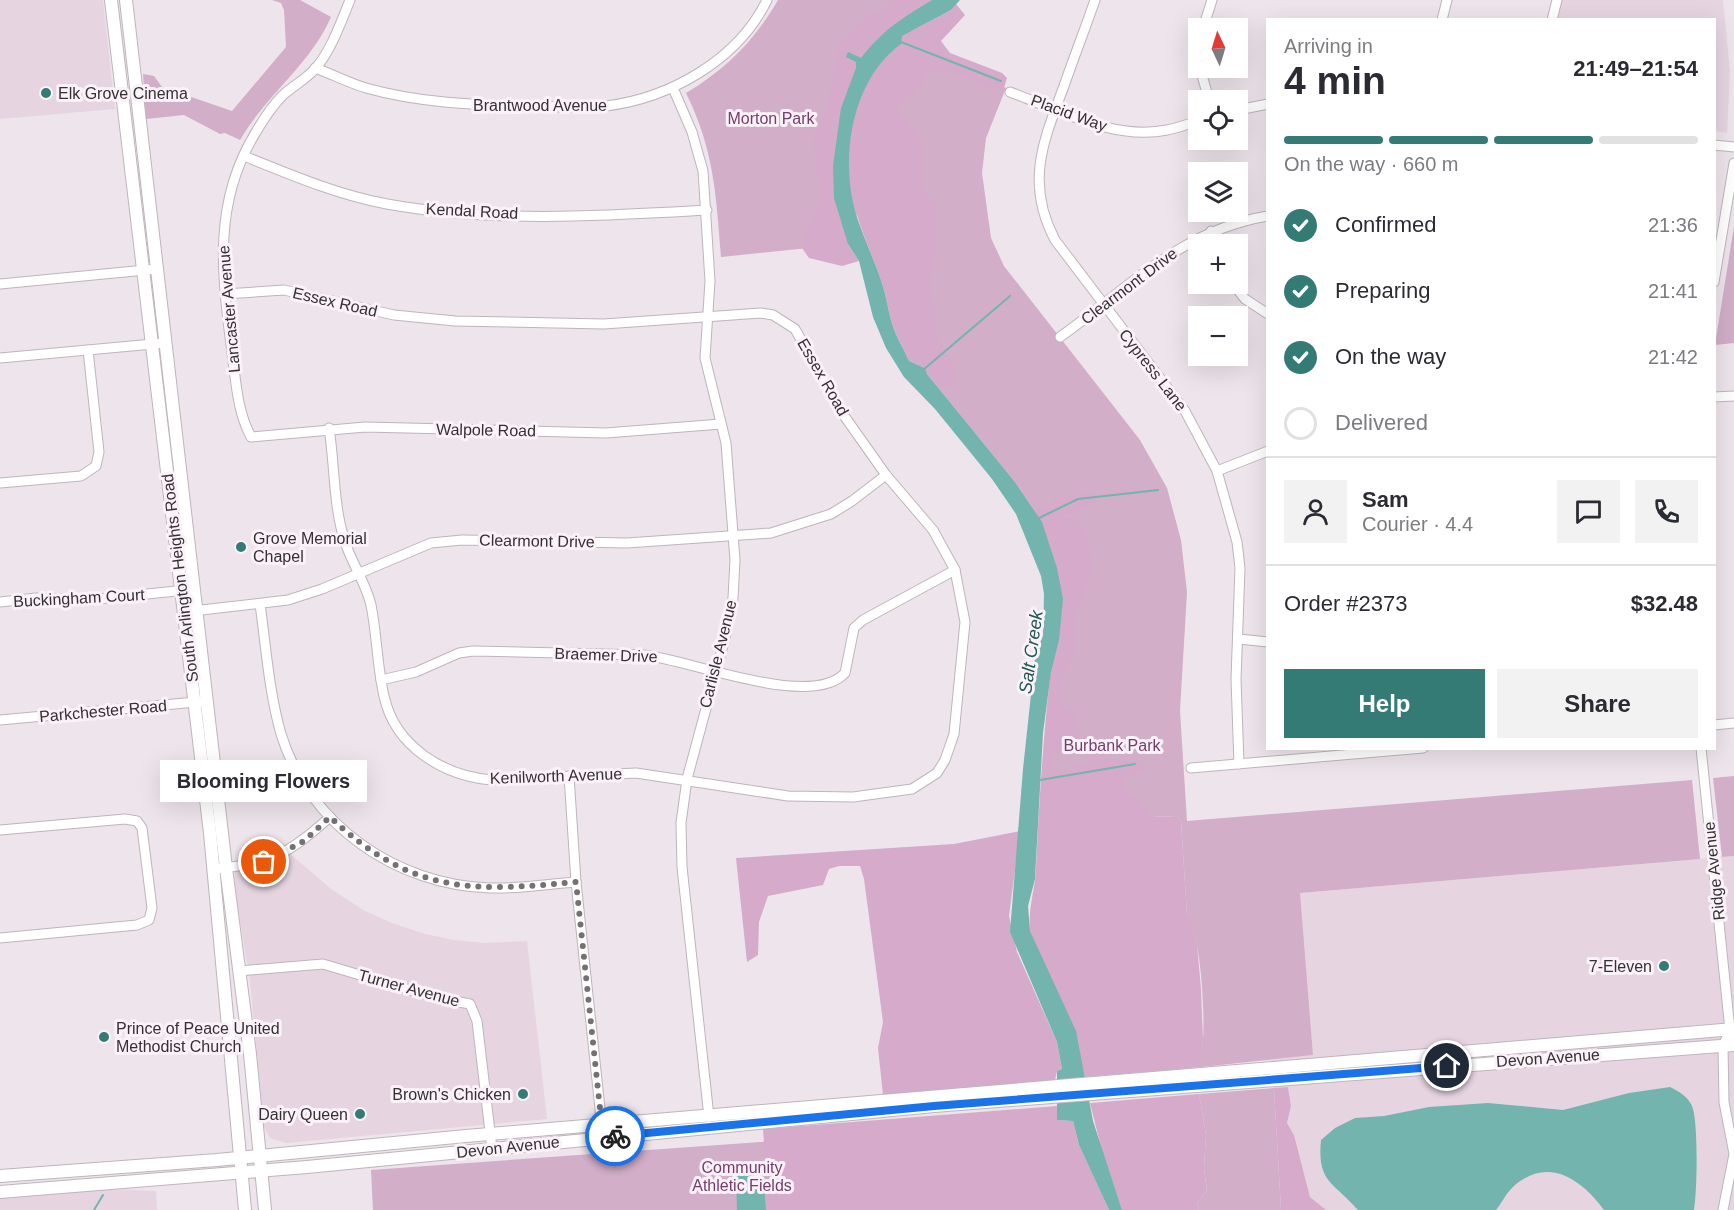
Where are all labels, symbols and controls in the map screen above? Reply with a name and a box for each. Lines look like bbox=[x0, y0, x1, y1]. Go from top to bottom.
north arrow bbox=[1188, 18, 1248, 78]
map controls bbox=[1188, 18, 1248, 366]
text: Arriving in bbox=[1284, 35, 1373, 57]
text: 21:49–21:54 bbox=[1573, 56, 1698, 81]
text: 4 min bbox=[1284, 59, 1386, 102]
place label: Elk Grove Cinema bbox=[58, 85, 188, 102]
marker: Elk Grove Cinema bbox=[39, 86, 53, 100]
button: locate bbox=[1188, 90, 1248, 150]
street label: Placid Way bbox=[1029, 91, 1109, 135]
street label: Brantwood Avenue bbox=[473, 97, 607, 114]
park label: Morton Park bbox=[727, 110, 816, 127]
text: On the way · 660 m bbox=[1284, 153, 1459, 175]
button: layers bbox=[1188, 162, 1248, 222]
street label: Kendal Road bbox=[425, 200, 519, 222]
icon: check bbox=[1284, 209, 1317, 242]
text: Confirmed bbox=[1335, 212, 1436, 237]
text: 21:36 bbox=[1648, 214, 1698, 236]
button: + bbox=[1188, 234, 1248, 294]
street label: Clearmont Drive bbox=[1078, 244, 1180, 328]
street label: Lancaster Avenue bbox=[215, 245, 243, 373]
icon: check bbox=[1284, 275, 1317, 308]
text: Preparing bbox=[1335, 278, 1430, 303]
text: 21:41 bbox=[1648, 280, 1698, 302]
street label: Essex Road bbox=[291, 284, 379, 320]
button: − bbox=[1188, 306, 1248, 366]
street label: Cypress Lane bbox=[1116, 326, 1190, 414]
street label: Essex Road bbox=[794, 335, 852, 419]
icon: check bbox=[1284, 341, 1317, 374]
text: On the way bbox=[1335, 344, 1446, 369]
text: 21:42 bbox=[1648, 346, 1698, 368]
text: Delivered bbox=[1335, 410, 1428, 435]
street label: Walpole Road bbox=[436, 421, 536, 439]
street label: South Arlington Heights Road bbox=[159, 473, 201, 683]
button: person bbox=[1284, 480, 1347, 543]
button: chat bbox=[1557, 480, 1620, 543]
button: phone bbox=[1635, 480, 1698, 543]
text: Sam bbox=[1362, 487, 1408, 512]
text: Courier · 4.4 bbox=[1362, 513, 1473, 535]
place label: Grove Memorial Chapel bbox=[253, 530, 367, 565]
street label: Clearmont Drive bbox=[479, 531, 595, 551]
marker: Grove Memorial Chapel bbox=[234, 540, 248, 554]
street label: Buckingham Court bbox=[13, 586, 146, 610]
text: Order #2373 bbox=[1284, 591, 1408, 616]
text: $32.48 bbox=[1631, 591, 1698, 616]
street label: Carlisle Avenue bbox=[696, 598, 740, 710]
water label: Salt Creek bbox=[1015, 608, 1047, 695]
street label: Braemer Drive bbox=[554, 645, 658, 665]
button: Help bbox=[1284, 669, 1485, 738]
button: Share bbox=[1497, 669, 1698, 738]
street label: Parkchester Road bbox=[38, 697, 168, 725]
park label: Burbank Park bbox=[1064, 737, 1161, 754]
callout: Blooming Flowers bbox=[160, 760, 368, 802]
street label: Kenilworth Avenue bbox=[490, 765, 622, 787]
text: Blooming Flowers bbox=[177, 770, 350, 792]
street label: Ridge Avenue bbox=[1700, 821, 1728, 921]
pin bbox=[238, 836, 289, 887]
icon: bag bbox=[247, 845, 280, 878]
place label: 7-Eleven bbox=[1589, 958, 1652, 975]
marker: 7-Eleven bbox=[1657, 959, 1671, 973]
street label: Turner Avenue bbox=[357, 966, 462, 1010]
place label: Prince of Peace United Methodist Church bbox=[116, 1020, 280, 1055]
marker: Prince of Peace United Methodist Church bbox=[97, 1030, 111, 1044]
pin bbox=[1421, 1040, 1472, 1091]
street label: Devon Avenue bbox=[1496, 1046, 1600, 1070]
icon: home bbox=[1430, 1049, 1463, 1082]
place label: Brown's Chicken bbox=[392, 1086, 511, 1103]
marker: Brown's Chicken bbox=[516, 1087, 530, 1101]
place label: Dairy Queen bbox=[258, 1106, 348, 1123]
courier bbox=[585, 1106, 645, 1166]
marker: Dairy Queen bbox=[353, 1107, 367, 1121]
icon: bike bbox=[599, 1120, 632, 1153]
street label: Devon Avenue bbox=[455, 1133, 561, 1161]
park label: Community Athletic Fields bbox=[692, 1159, 792, 1194]

